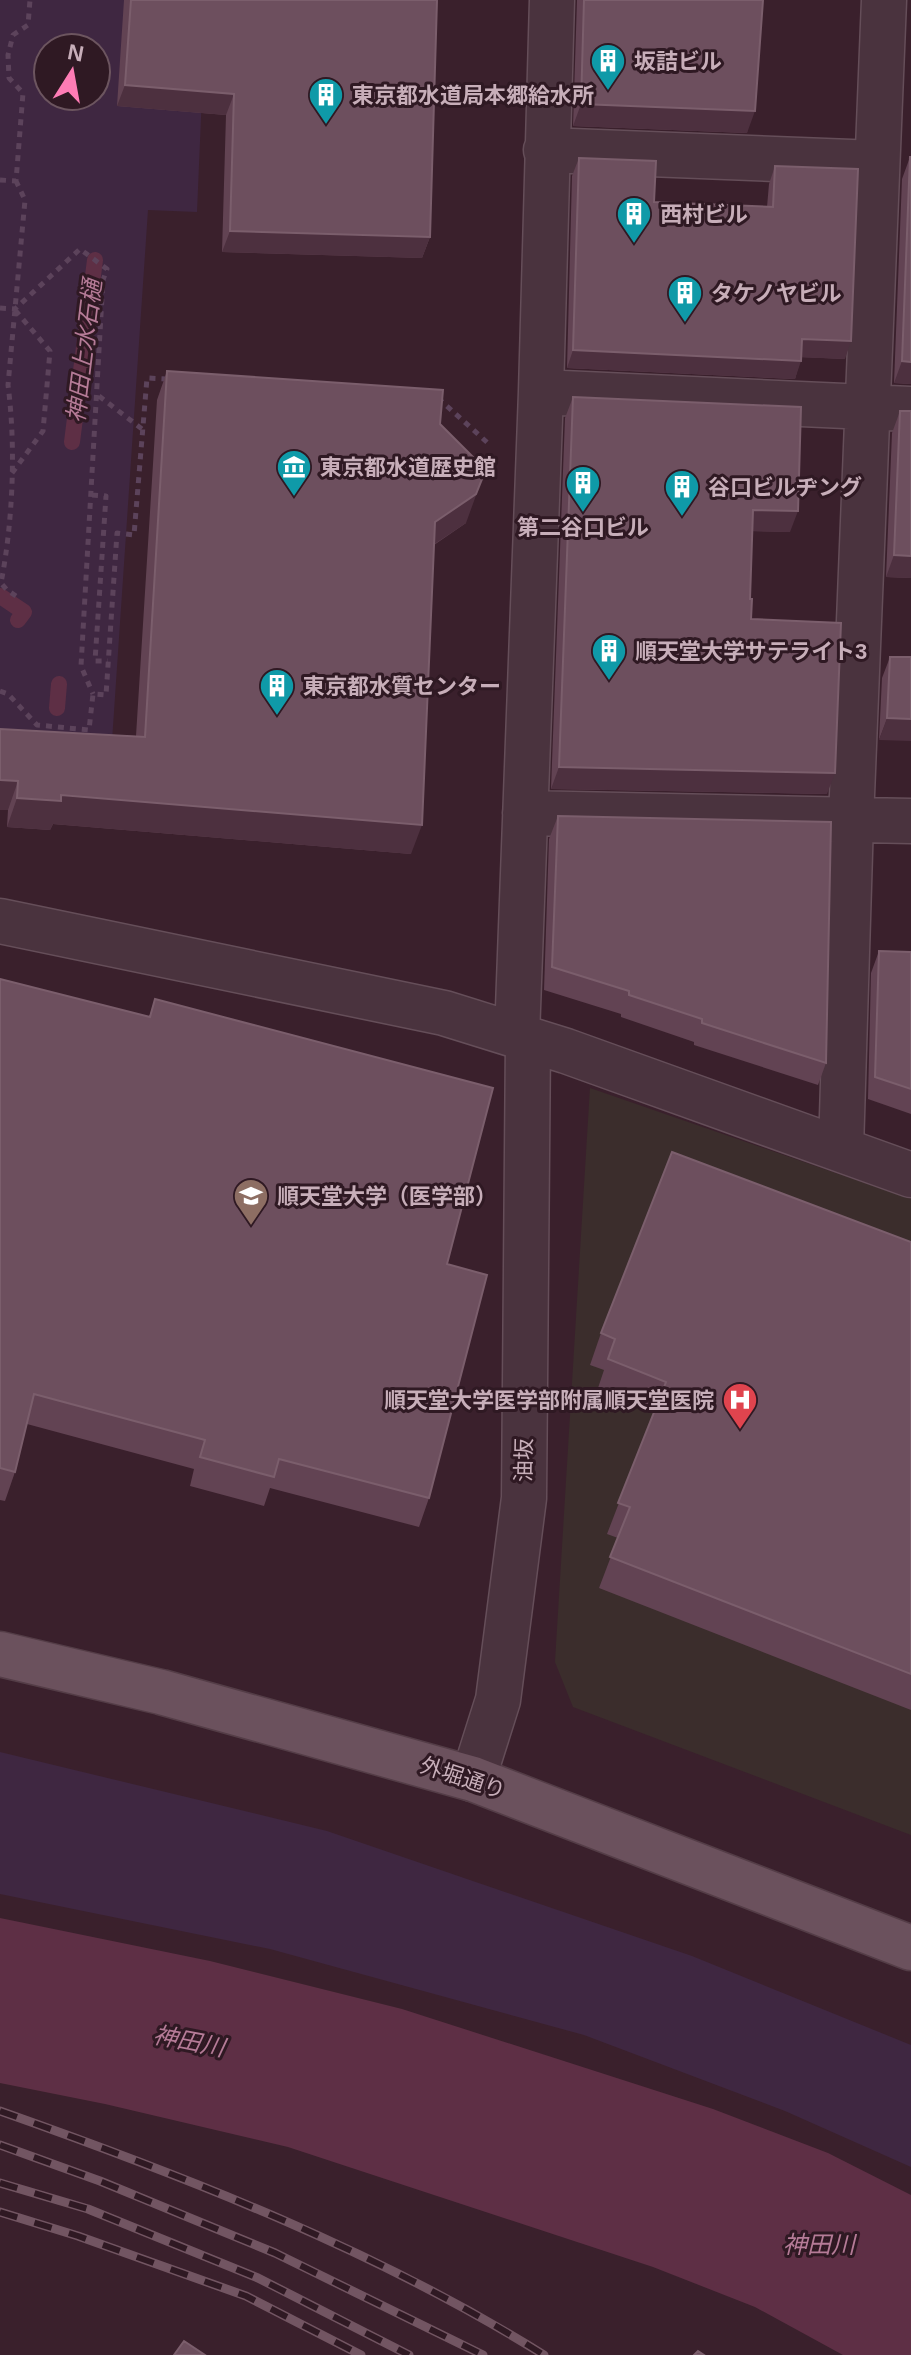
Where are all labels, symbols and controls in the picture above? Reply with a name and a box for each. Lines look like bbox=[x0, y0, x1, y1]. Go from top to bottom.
north arrow bbox=[32, 32, 112, 112]
text: N bbox=[66, 39, 86, 67]
building icon: 坂詰ビル bbox=[589, 42, 627, 92]
place label: 坂詰ビル bbox=[634, 49, 722, 74]
building icon: 東京都水道局本郷給水所 bbox=[307, 76, 345, 126]
place label: 東京都水道局本郷給水所 bbox=[352, 83, 594, 108]
building icon: 西村ビル bbox=[615, 195, 653, 245]
place label: 西村ビル bbox=[660, 202, 748, 227]
water label: 神田上水石樋 bbox=[62, 274, 107, 424]
building icon: タケノヤビル bbox=[666, 274, 704, 324]
place label: タケノヤビル bbox=[711, 281, 842, 306]
museum icon: 東京都水道歴史館 bbox=[275, 448, 313, 498]
place label: 東京都水道歴史館 bbox=[320, 455, 496, 480]
building icon: 第二谷口ビル bbox=[564, 464, 602, 514]
building icon: 谷口ビルヂング bbox=[663, 468, 701, 518]
place label: 谷口ビルヂング bbox=[708, 475, 862, 500]
place label: 第二谷口ビル bbox=[517, 515, 649, 540]
building icon: 順天堂大学サテライト3 bbox=[590, 632, 628, 682]
place label: 順天堂大学サテライト3 bbox=[635, 639, 867, 664]
building icon: 東京都水質センター bbox=[258, 667, 296, 717]
place label: 東京都水質センター bbox=[303, 674, 501, 699]
school or university icon: 順天堂大学（医学部） bbox=[232, 1177, 270, 1227]
place label: 順天堂大学（医学部） bbox=[277, 1184, 497, 1209]
hospital icon: 順天堂大学医学部附属順天堂医院 bbox=[721, 1381, 759, 1431]
place label: 順天堂大学医学部附属順天堂医院 bbox=[384, 1388, 714, 1413]
street label: 油坂 bbox=[511, 1438, 537, 1482]
street label: 外堀通り bbox=[417, 1753, 509, 1803]
water label: 神田川 bbox=[151, 2021, 230, 2062]
water label: 神田川 bbox=[783, 2231, 858, 2258]

